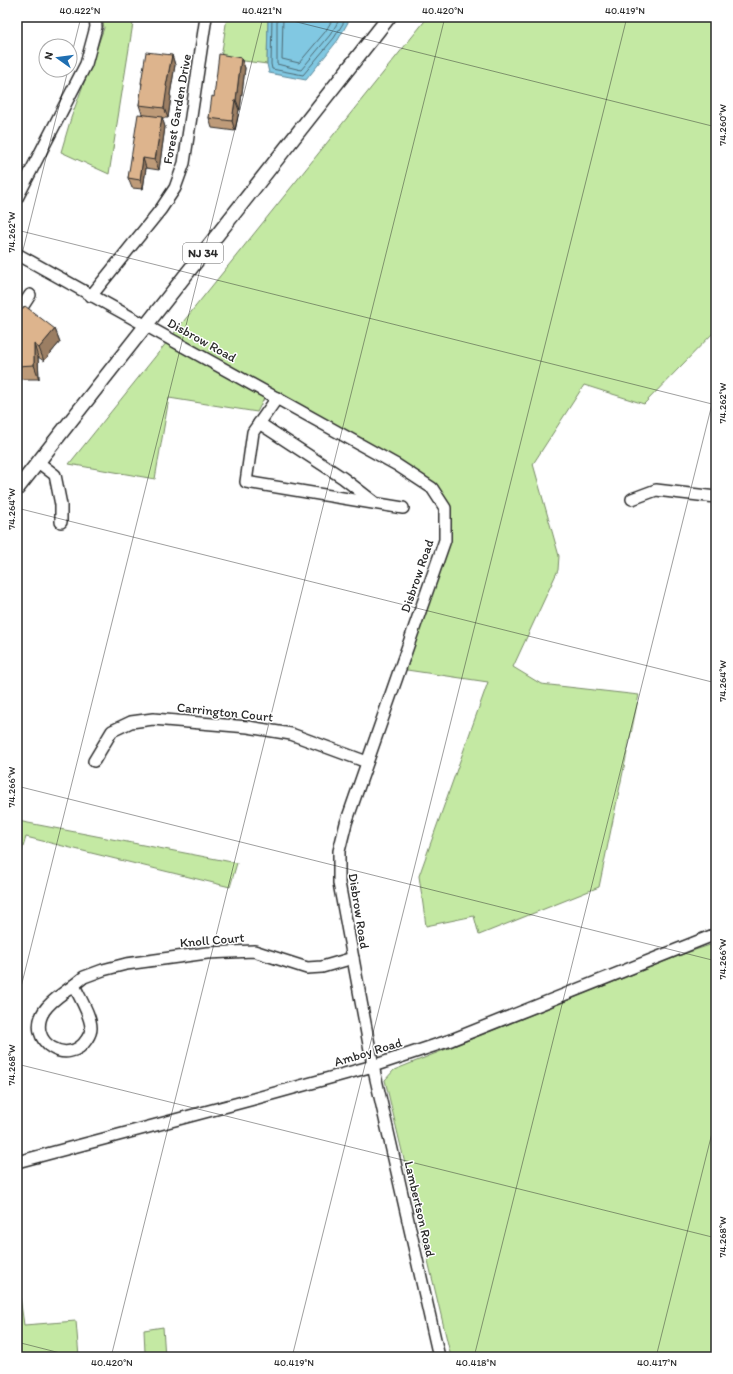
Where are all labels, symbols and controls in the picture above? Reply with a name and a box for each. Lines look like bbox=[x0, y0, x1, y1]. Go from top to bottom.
text: 40.422°N bbox=[60, 4, 101, 17]
text: 40.421°N bbox=[242, 4, 282, 17]
text: 40.420°N bbox=[422, 4, 464, 17]
text: 40.419°N bbox=[605, 4, 645, 17]
north arrow bbox=[38, 38, 78, 78]
text: N bbox=[42, 51, 56, 61]
street label: Forest Garden Drive bbox=[160, 53, 194, 165]
text: 74.260°W bbox=[716, 104, 729, 146]
text: 74.262°W bbox=[5, 211, 18, 252]
road number: NJ 34 bbox=[183, 243, 223, 263]
street label: Disbrow Road bbox=[165, 315, 239, 365]
text: 74.262°W bbox=[716, 382, 729, 423]
text: 74.264°W bbox=[5, 488, 18, 530]
street label: Disbrow Road bbox=[398, 537, 437, 614]
text: 74.264°W bbox=[716, 660, 729, 702]
street label: Carrington Court bbox=[176, 699, 274, 725]
text: 74.266°W bbox=[5, 766, 18, 807]
street label: Disbrow Road bbox=[346, 872, 372, 950]
street label: Knoll Court bbox=[179, 930, 245, 950]
text: 74.266°W bbox=[716, 938, 729, 979]
street label: Amboy Road bbox=[332, 1035, 404, 1069]
text: 74.268°W bbox=[5, 1044, 18, 1085]
street label: Lambertson Road bbox=[402, 1160, 438, 1258]
text: 74.268°W bbox=[716, 1216, 729, 1257]
text: 40.420°N bbox=[91, 1356, 133, 1369]
text: 40.419°N bbox=[274, 1356, 314, 1369]
text: 40.418°N bbox=[456, 1356, 496, 1369]
text: 40.417°N bbox=[637, 1356, 677, 1369]

